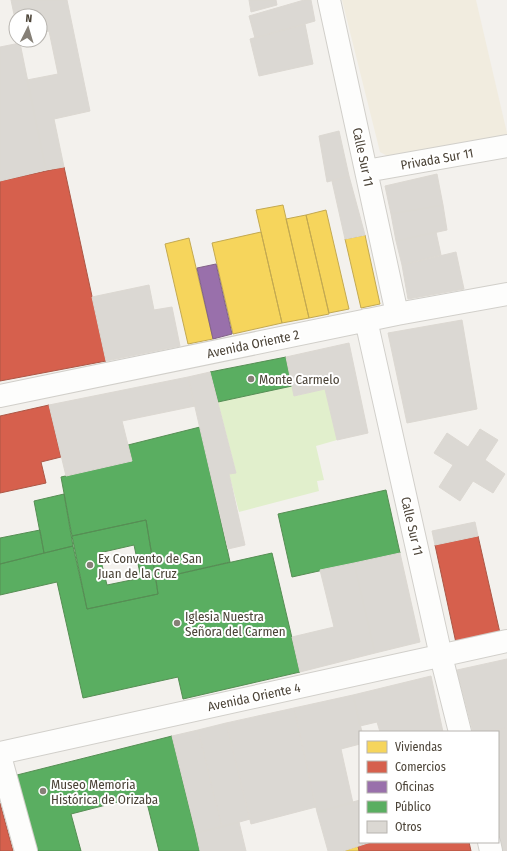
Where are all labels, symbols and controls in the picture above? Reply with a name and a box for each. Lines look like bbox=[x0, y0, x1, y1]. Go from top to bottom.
north arrow bbox=[8, 8, 48, 48]
text: N bbox=[25, 12, 33, 25]
street label: Calle Sur 11 bbox=[349, 126, 377, 188]
street label: Privada Sur 11 bbox=[399, 145, 475, 173]
street label: Avenida Oriente 2 bbox=[205, 327, 301, 361]
place label: Monte Carmelo bbox=[259, 372, 340, 387]
marker: Monte Carmelo bbox=[246, 374, 256, 384]
street label: Calle Sur 11 bbox=[398, 495, 426, 557]
place label: Ex Convento de San Juan de la Cruz bbox=[98, 551, 202, 581]
marker: Ex Convento de San Juan de la Cruz bbox=[85, 560, 95, 570]
place label: Iglesia Nuestra Señora del Carmen bbox=[185, 609, 286, 639]
marker: Iglesia Nuestra Señora del Carmen bbox=[172, 618, 182, 628]
street label: Avenida Oriente 4 bbox=[206, 680, 302, 714]
legend bbox=[359, 731, 499, 843]
text: Viviendas bbox=[395, 740, 442, 754]
text: Comercios bbox=[395, 760, 446, 774]
place label: Museo Memoria Histórica de Orizaba bbox=[51, 777, 158, 807]
text: Oficinas bbox=[395, 780, 434, 794]
marker: Museo Memoria Histórica de Orizaba bbox=[38, 786, 48, 796]
text: Público bbox=[395, 800, 431, 814]
text: Otros bbox=[395, 820, 422, 834]

